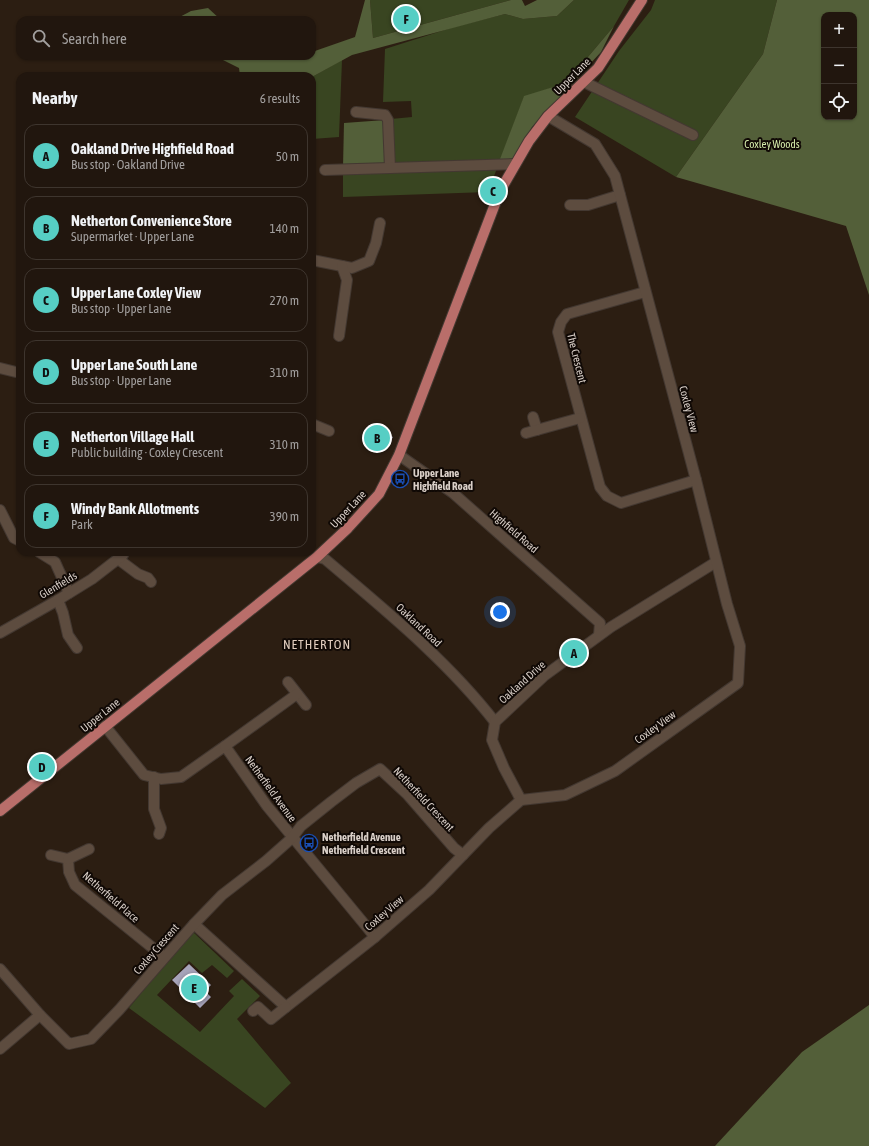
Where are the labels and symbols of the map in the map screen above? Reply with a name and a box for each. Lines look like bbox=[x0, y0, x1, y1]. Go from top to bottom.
pin: F bbox=[393, 4, 419, 34]
street label: Upper Lane bbox=[551, 55, 593, 97]
park label: Coxley Woods bbox=[744, 138, 800, 150]
pin: C bbox=[480, 176, 506, 206]
street label: The Crescent bbox=[565, 332, 589, 384]
street label: Coxley View bbox=[677, 384, 701, 434]
pin: B bbox=[364, 423, 390, 453]
place label: Upper Lane Highfield Road bbox=[413, 467, 473, 492]
bus stop icon: Upper Lane Highfield Road bbox=[390, 469, 410, 489]
street label: Upper Lane bbox=[328, 488, 368, 530]
street label: Highfield Road bbox=[487, 507, 541, 555]
street label: Glenfields bbox=[37, 569, 79, 601]
street label: Oakland Road bbox=[394, 601, 444, 649]
your location bbox=[490, 602, 510, 622]
district label: NETHERTON bbox=[283, 637, 351, 652]
pin: A bbox=[561, 638, 587, 668]
street label: Oakland Drive bbox=[496, 658, 548, 706]
street label: Upper Lane bbox=[78, 696, 122, 734]
street label: Coxley View bbox=[632, 708, 678, 746]
pin: D bbox=[29, 752, 55, 782]
street label: Netherfield Avenue bbox=[243, 754, 299, 824]
street label: Netherfield Crescent bbox=[391, 765, 457, 833]
place label: Netherfield Avenue Netherfield Crescent bbox=[322, 831, 406, 856]
bus stop icon: Netherfield Avenue Netherfield Crescent bbox=[299, 833, 319, 853]
street label: Netherfield Place bbox=[80, 869, 142, 925]
street label: Coxley View bbox=[362, 893, 406, 933]
street label: Coxley Crescent bbox=[131, 921, 181, 977]
pin: E bbox=[181, 973, 207, 1003]

